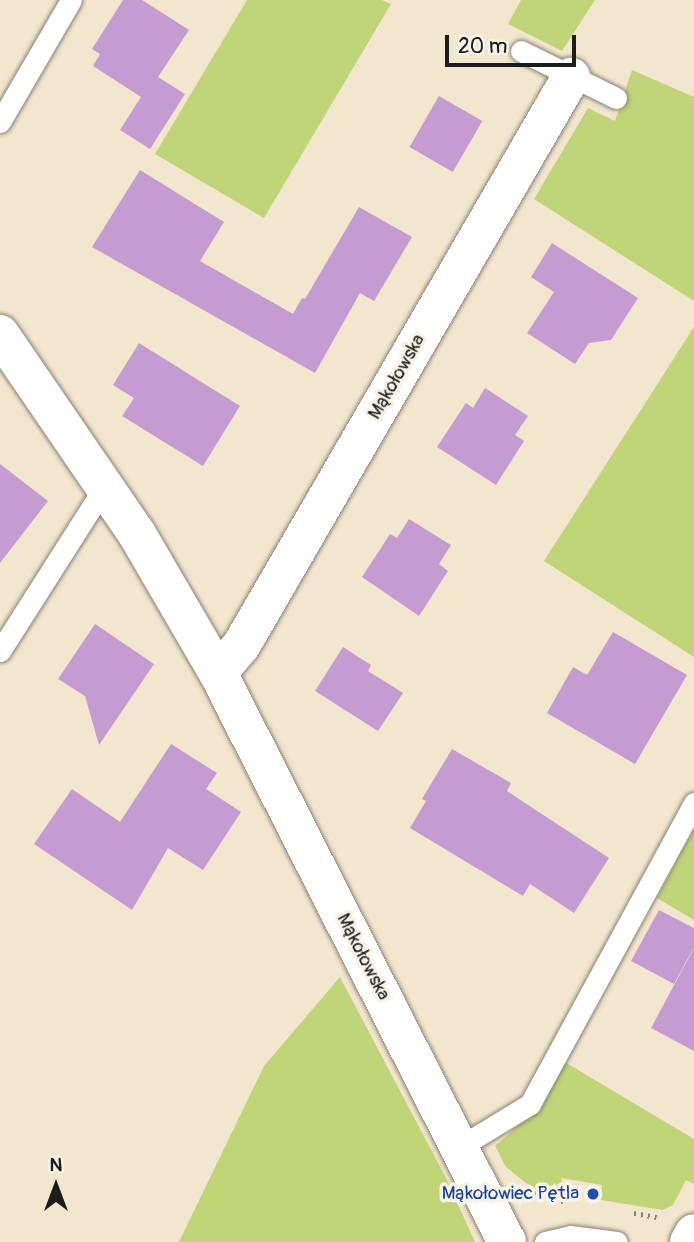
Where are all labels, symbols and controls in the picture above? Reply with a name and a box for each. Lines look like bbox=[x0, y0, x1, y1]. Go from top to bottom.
scale bar bbox=[449, 21, 580, 65]
text: 20 m bbox=[458, 33, 507, 60]
street label: Mąkołowska bbox=[364, 330, 430, 424]
street label: Mąkołowska bbox=[331, 910, 395, 1004]
north arrow bbox=[21, 1151, 91, 1221]
text: N bbox=[50, 1153, 62, 1177]
place label: Mąkołowiec Pętla bbox=[442, 1183, 579, 1205]
marker: Mąkołowiec Pętla bbox=[585, 1186, 601, 1202]

